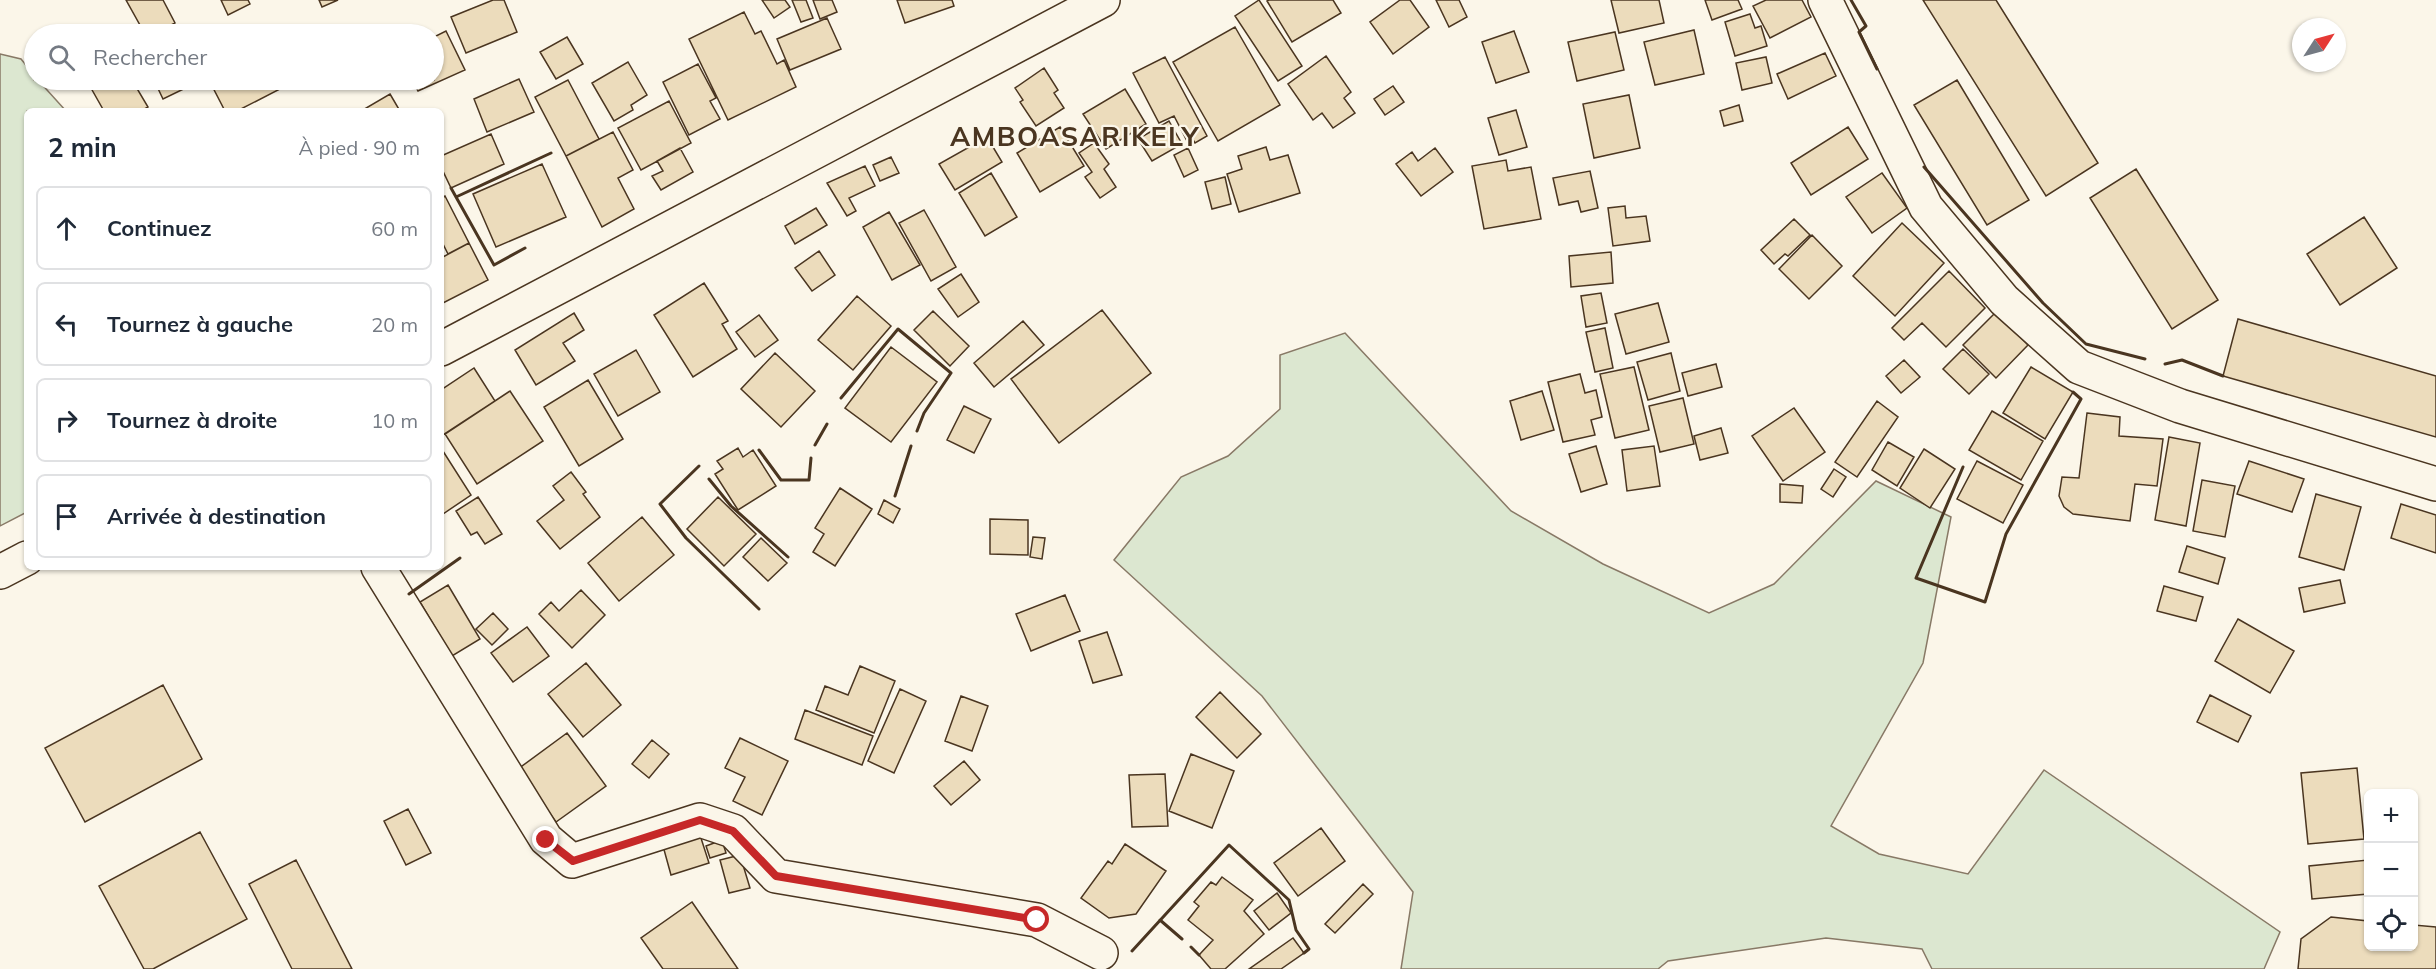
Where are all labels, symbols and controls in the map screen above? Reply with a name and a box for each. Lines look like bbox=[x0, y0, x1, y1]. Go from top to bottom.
north arrow bbox=[2292, 18, 2346, 72]
search box bbox=[24, 24, 444, 90]
icon: search bbox=[45, 41, 78, 74]
text: Rechercher bbox=[93, 43, 207, 71]
district label: AMBOASARIKELY bbox=[950, 119, 1200, 153]
text: 2 min bbox=[48, 131, 117, 164]
text: À pied · 90 m bbox=[299, 135, 420, 160]
icon: ahead bbox=[50, 212, 83, 245]
text: Continuez bbox=[107, 214, 212, 242]
text: 60 m bbox=[371, 216, 418, 241]
icon: left bbox=[50, 308, 83, 341]
text: Tournez à gauche bbox=[107, 310, 293, 338]
text: 20 m bbox=[371, 312, 418, 337]
icon: right bbox=[50, 404, 83, 437]
text: Tournez à droite bbox=[107, 406, 277, 434]
text: 10 m bbox=[371, 408, 418, 433]
icon: arrive bbox=[50, 500, 83, 533]
text: Arrivée à destination bbox=[107, 502, 326, 530]
map controls bbox=[2364, 789, 2418, 951]
button: + bbox=[2364, 789, 2418, 843]
route end bbox=[532, 826, 558, 852]
button: − bbox=[2364, 843, 2418, 897]
button: locate bbox=[2364, 897, 2418, 951]
route start bbox=[1023, 906, 1049, 932]

